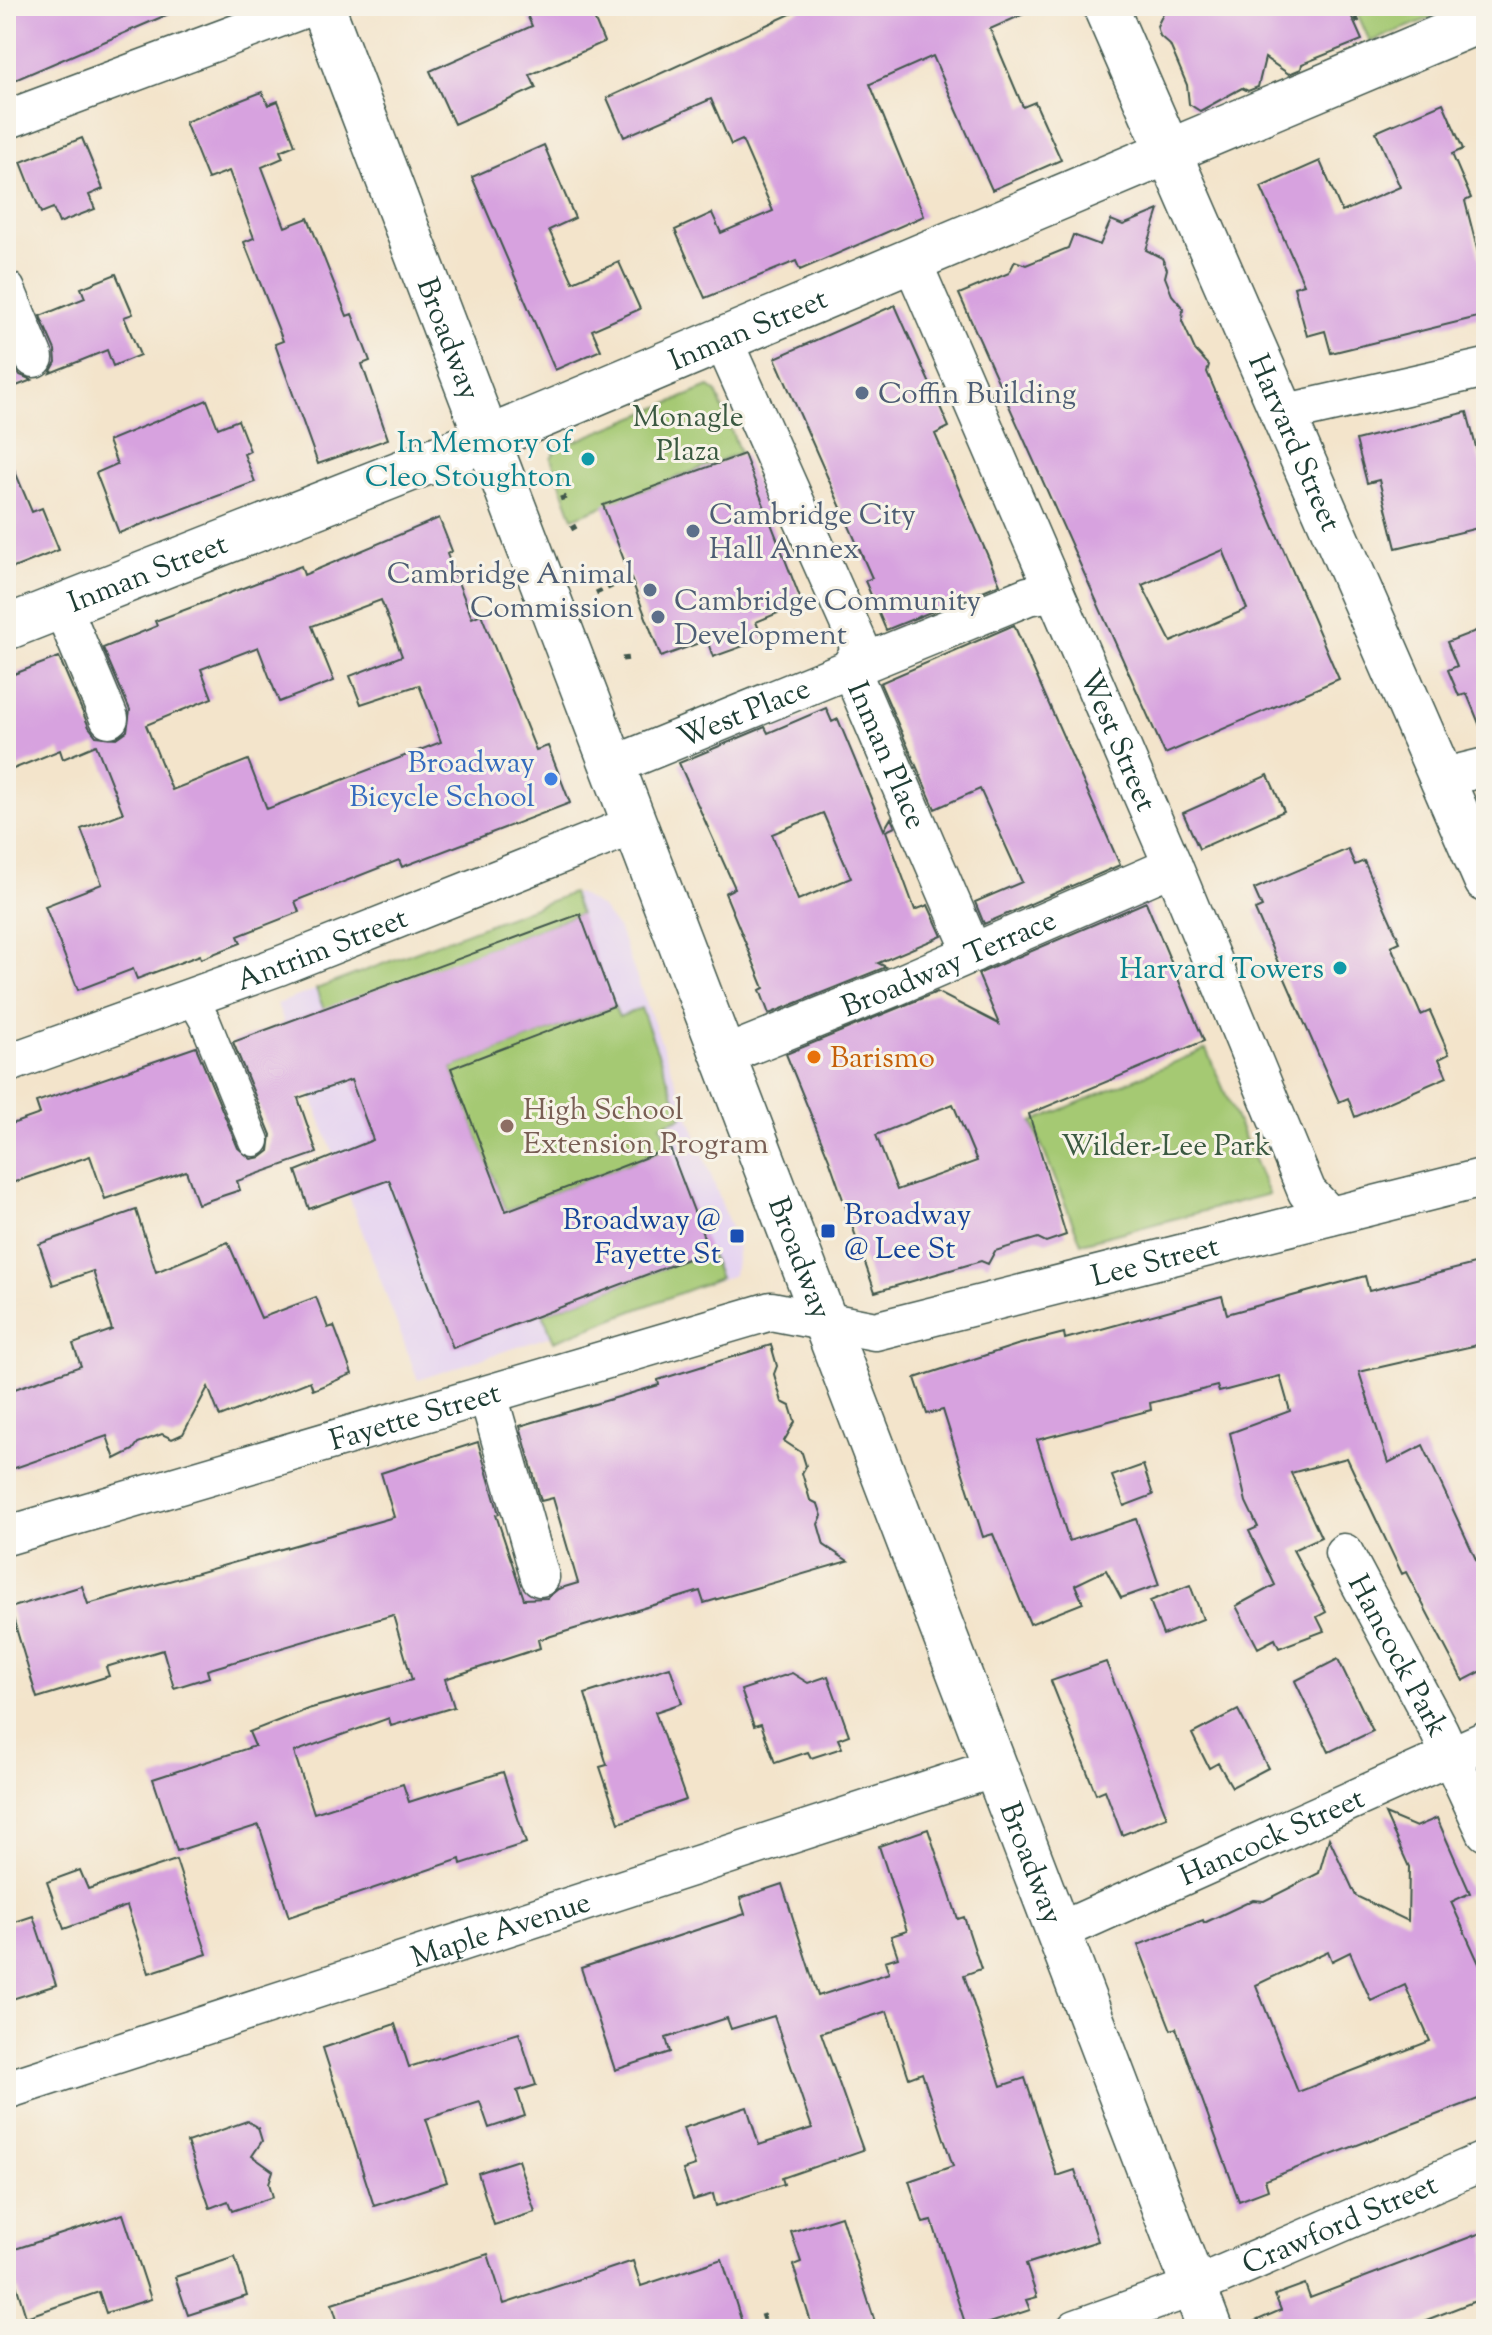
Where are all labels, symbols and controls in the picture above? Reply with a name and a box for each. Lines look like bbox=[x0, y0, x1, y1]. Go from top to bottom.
street label: Broadway bbox=[404, 272, 490, 407]
street label: Inman Street bbox=[663, 279, 835, 384]
street label: Harvard Street bbox=[1235, 348, 1351, 539]
place label: Coffin Building bbox=[878, 374, 1076, 417]
marker: Coffin Building bbox=[853, 384, 871, 402]
park label: Monagle Plaza bbox=[632, 397, 744, 474]
place label: In Memory of Cleo Stoughton bbox=[365, 423, 574, 500]
marker: In Memory of Cleo Stoughton bbox=[579, 450, 597, 468]
place label: Cambridge City Hall Annex bbox=[709, 495, 916, 572]
marker: Cambridge City Hall Annex bbox=[684, 522, 702, 540]
street label: Inman Street bbox=[62, 524, 234, 625]
place label: Cambridge Animal Commission bbox=[387, 554, 634, 631]
marker: Cambridge Animal Commission bbox=[641, 581, 659, 599]
place label: Cambridge Community Development bbox=[674, 581, 981, 658]
marker: Cambridge Community Development bbox=[649, 608, 667, 626]
street label: West Street bbox=[1067, 664, 1166, 819]
street label: West Place bbox=[672, 668, 817, 761]
street label: Inman Place bbox=[834, 675, 936, 836]
place label: Broadway Bicycle School bbox=[349, 743, 535, 820]
marker: Broadway Bicycle School bbox=[542, 770, 560, 788]
street label: Antrim Street bbox=[231, 898, 414, 1004]
street label: Broadway Terrace bbox=[836, 900, 1064, 1030]
place label: Harvard Towers bbox=[1119, 949, 1324, 992]
marker: Harvard Towers bbox=[1331, 959, 1349, 977]
place label: Barismo bbox=[830, 1038, 935, 1081]
marker: Barismo bbox=[805, 1048, 823, 1066]
place label: High School Extension Program bbox=[523, 1090, 769, 1167]
marker: High School Extension Program bbox=[498, 1117, 516, 1135]
park label: Wilder-Lee Park bbox=[1061, 1126, 1271, 1169]
street label: Broadway bbox=[755, 1191, 841, 1326]
place label: Broadway @ Lee St bbox=[844, 1195, 971, 1272]
place label: Broadway @ Fayette St bbox=[563, 1200, 721, 1277]
marker: Broadway @ Lee St bbox=[819, 1222, 837, 1240]
street label: Lee Street bbox=[1087, 1226, 1224, 1300]
marker: Broadway @ Fayette St bbox=[728, 1227, 746, 1245]
street label: Fayette Street bbox=[325, 1373, 506, 1464]
street label: Hancock Park bbox=[1335, 1568, 1457, 1745]
street label: Hancock Street bbox=[1173, 1778, 1372, 1899]
street label: Broadway bbox=[987, 1797, 1072, 1931]
street label: Maple Avenue bbox=[406, 1882, 596, 1981]
street label: Crawford Street bbox=[1236, 2164, 1445, 2287]

